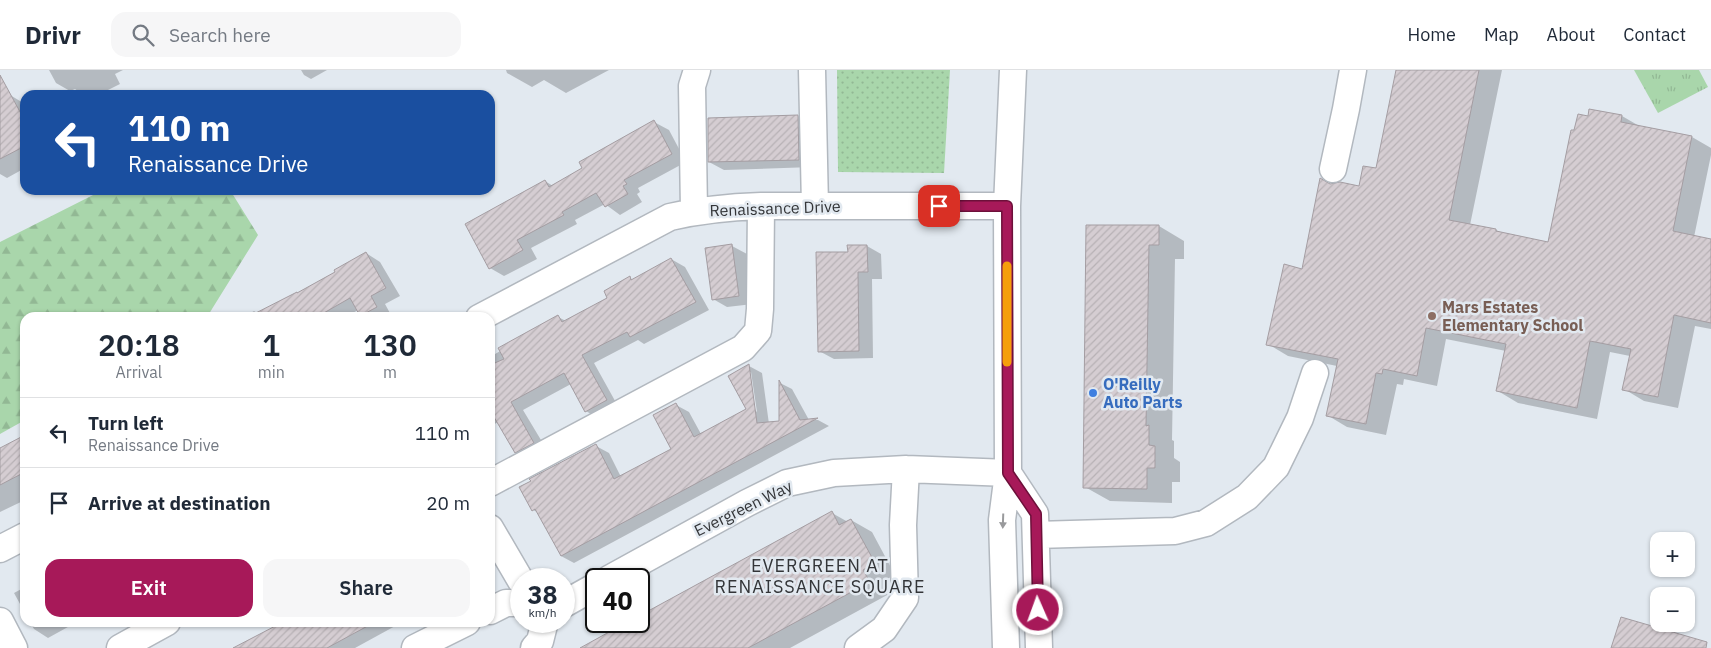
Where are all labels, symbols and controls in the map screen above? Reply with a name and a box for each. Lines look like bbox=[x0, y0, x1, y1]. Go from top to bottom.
search box bbox=[111, 12, 461, 57]
text: Drivr bbox=[25, 19, 81, 51]
icon: search bbox=[129, 21, 157, 49]
text: Search here bbox=[169, 23, 271, 47]
text: Home bbox=[1408, 23, 1456, 46]
text: Map bbox=[1484, 23, 1519, 46]
text: About bbox=[1547, 23, 1595, 46]
text: Contact bbox=[1623, 23, 1686, 46]
text: 110 m bbox=[128, 105, 231, 151]
icon: left bbox=[45, 110, 110, 175]
text: Renaissance Drive bbox=[128, 149, 308, 178]
pin bbox=[918, 185, 960, 227]
icon: arrive bbox=[925, 192, 953, 220]
street label: Renaissance Drive bbox=[709, 196, 841, 220]
place label: Mars Estates Elementary School bbox=[1442, 297, 1583, 335]
marker: Mars Estates Elementary School bbox=[1426, 310, 1438, 322]
text: 20:18 bbox=[98, 325, 180, 364]
text: 1 bbox=[262, 325, 280, 364]
text: 130 bbox=[363, 325, 417, 364]
text: Arrival bbox=[116, 362, 162, 382]
text: min bbox=[258, 362, 285, 382]
text: m bbox=[383, 362, 397, 382]
place label: O'Reilly Auto Parts bbox=[1103, 374, 1182, 412]
marker: O'Reilly Auto Parts bbox=[1087, 387, 1099, 399]
text: Turn left bbox=[88, 411, 164, 435]
icon: left bbox=[45, 419, 73, 447]
text: 110 m bbox=[415, 421, 470, 445]
text: Renaissance Drive bbox=[88, 435, 219, 455]
street label: Evergreen Way bbox=[691, 476, 795, 540]
icon: arrive bbox=[45, 489, 73, 517]
text: Arrive at destination bbox=[88, 491, 271, 515]
text: 20 m bbox=[426, 491, 470, 515]
one-way arrow bbox=[998, 513, 1006, 529]
map controls bbox=[1650, 532, 1695, 632]
button: + bbox=[1650, 532, 1695, 577]
district label: EVERGREEN AT RENAISSANCE SQUARE bbox=[714, 554, 926, 598]
button: Exit bbox=[45, 559, 253, 617]
button: Share bbox=[263, 559, 470, 617]
speed limit sign: 40 bbox=[585, 568, 650, 633]
text: 38 bbox=[527, 578, 558, 611]
position arrow bbox=[1011, 583, 1063, 635]
button: − bbox=[1650, 587, 1695, 632]
text: km/h bbox=[528, 605, 557, 620]

